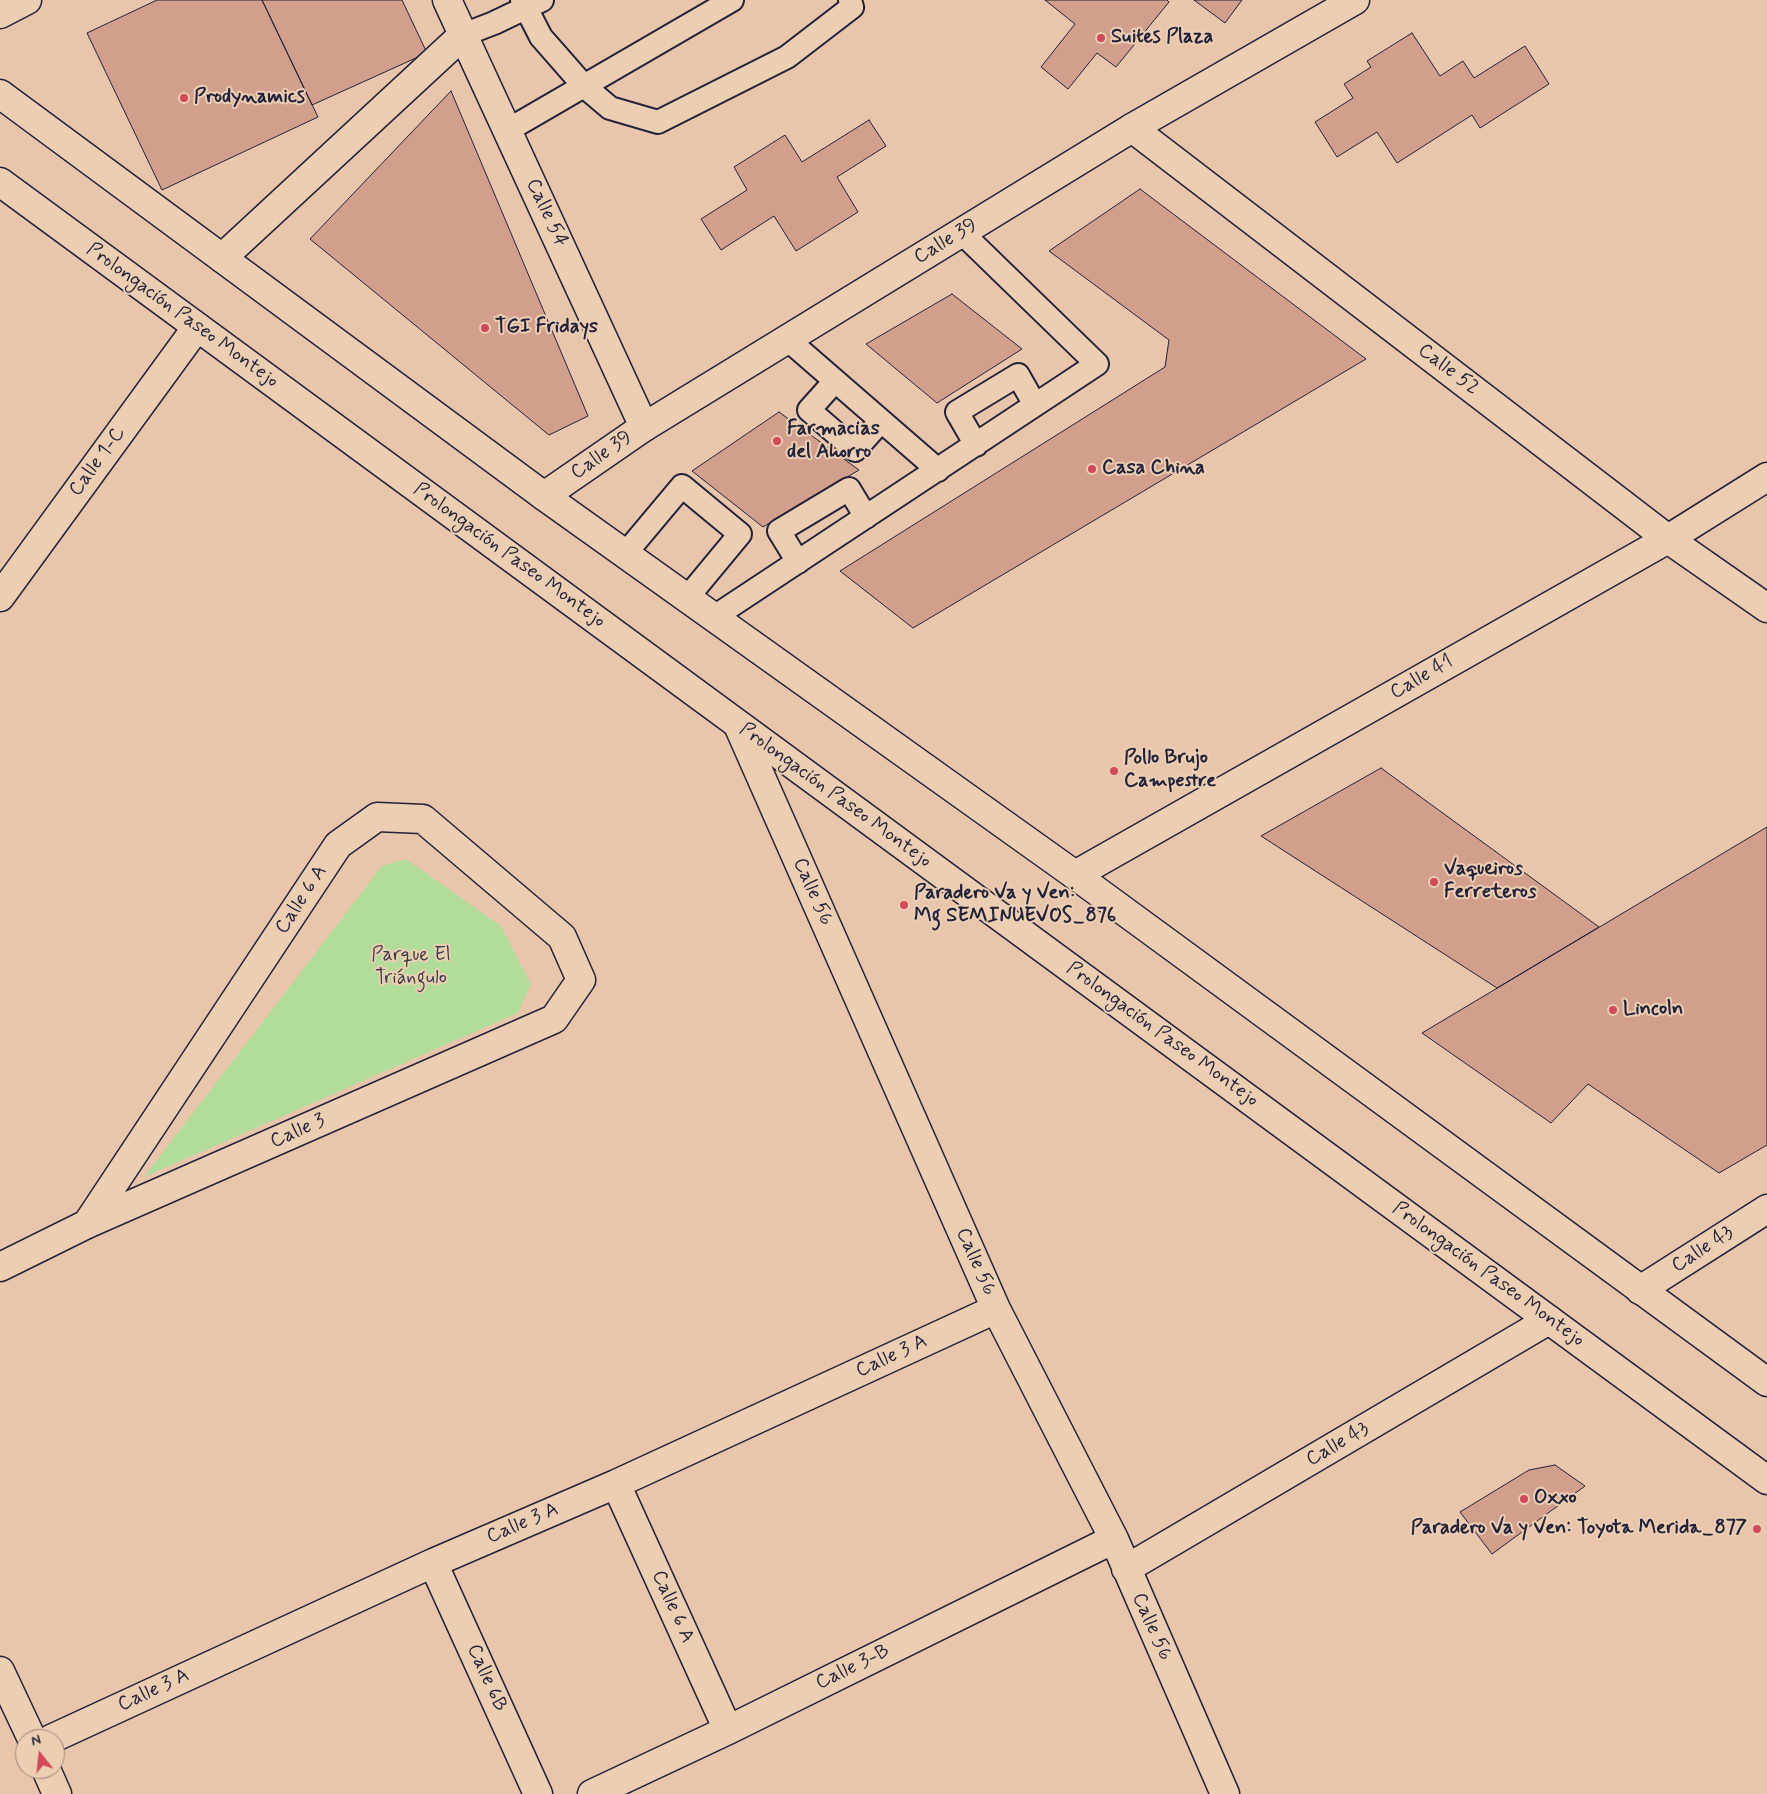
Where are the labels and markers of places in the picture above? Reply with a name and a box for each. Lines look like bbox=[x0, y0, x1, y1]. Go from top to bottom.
place label: Suites Plaza bbox=[1111, 26, 1213, 50]
marker: Suites Plaza bbox=[1095, 32, 1107, 44]
place label: Prodynamics bbox=[194, 86, 305, 110]
marker: Prodynamics bbox=[178, 92, 190, 104]
place label: TGI Fridays bbox=[495, 316, 598, 340]
marker: TGI Fridays bbox=[479, 322, 491, 334]
place label: Farmacias del Ahorro bbox=[787, 418, 880, 465]
marker: Farmacias del Ahorro bbox=[771, 435, 783, 447]
place label: Casa China bbox=[1102, 457, 1205, 481]
marker: Casa China bbox=[1086, 463, 1098, 475]
place label: Pollo Brujo Campestre bbox=[1124, 747, 1216, 794]
marker: Pollo Brujo Campestre bbox=[1108, 765, 1120, 777]
place label: Vaqueiros Ferreteros bbox=[1444, 858, 1536, 905]
marker: Vaqueiros Ferreteros bbox=[1428, 876, 1440, 888]
place label: Paradero Va y Ven: Mg SEMINUEVOS_876 bbox=[914, 882, 1116, 929]
marker: Paradero Va y Ven: Mg SEMINUEVOS_876 bbox=[898, 899, 910, 911]
place label: Lincoln bbox=[1623, 998, 1683, 1022]
marker: Lincoln bbox=[1607, 1004, 1619, 1016]
place label: Oxxo bbox=[1534, 1487, 1577, 1511]
marker: Oxxo bbox=[1518, 1493, 1530, 1505]
place label: Paradero Va y Ven: Toyota Merida_877 bbox=[1411, 1517, 1747, 1541]
marker: Paradero Va y Ven: Toyota Merida_877 bbox=[1751, 1523, 1763, 1535]

